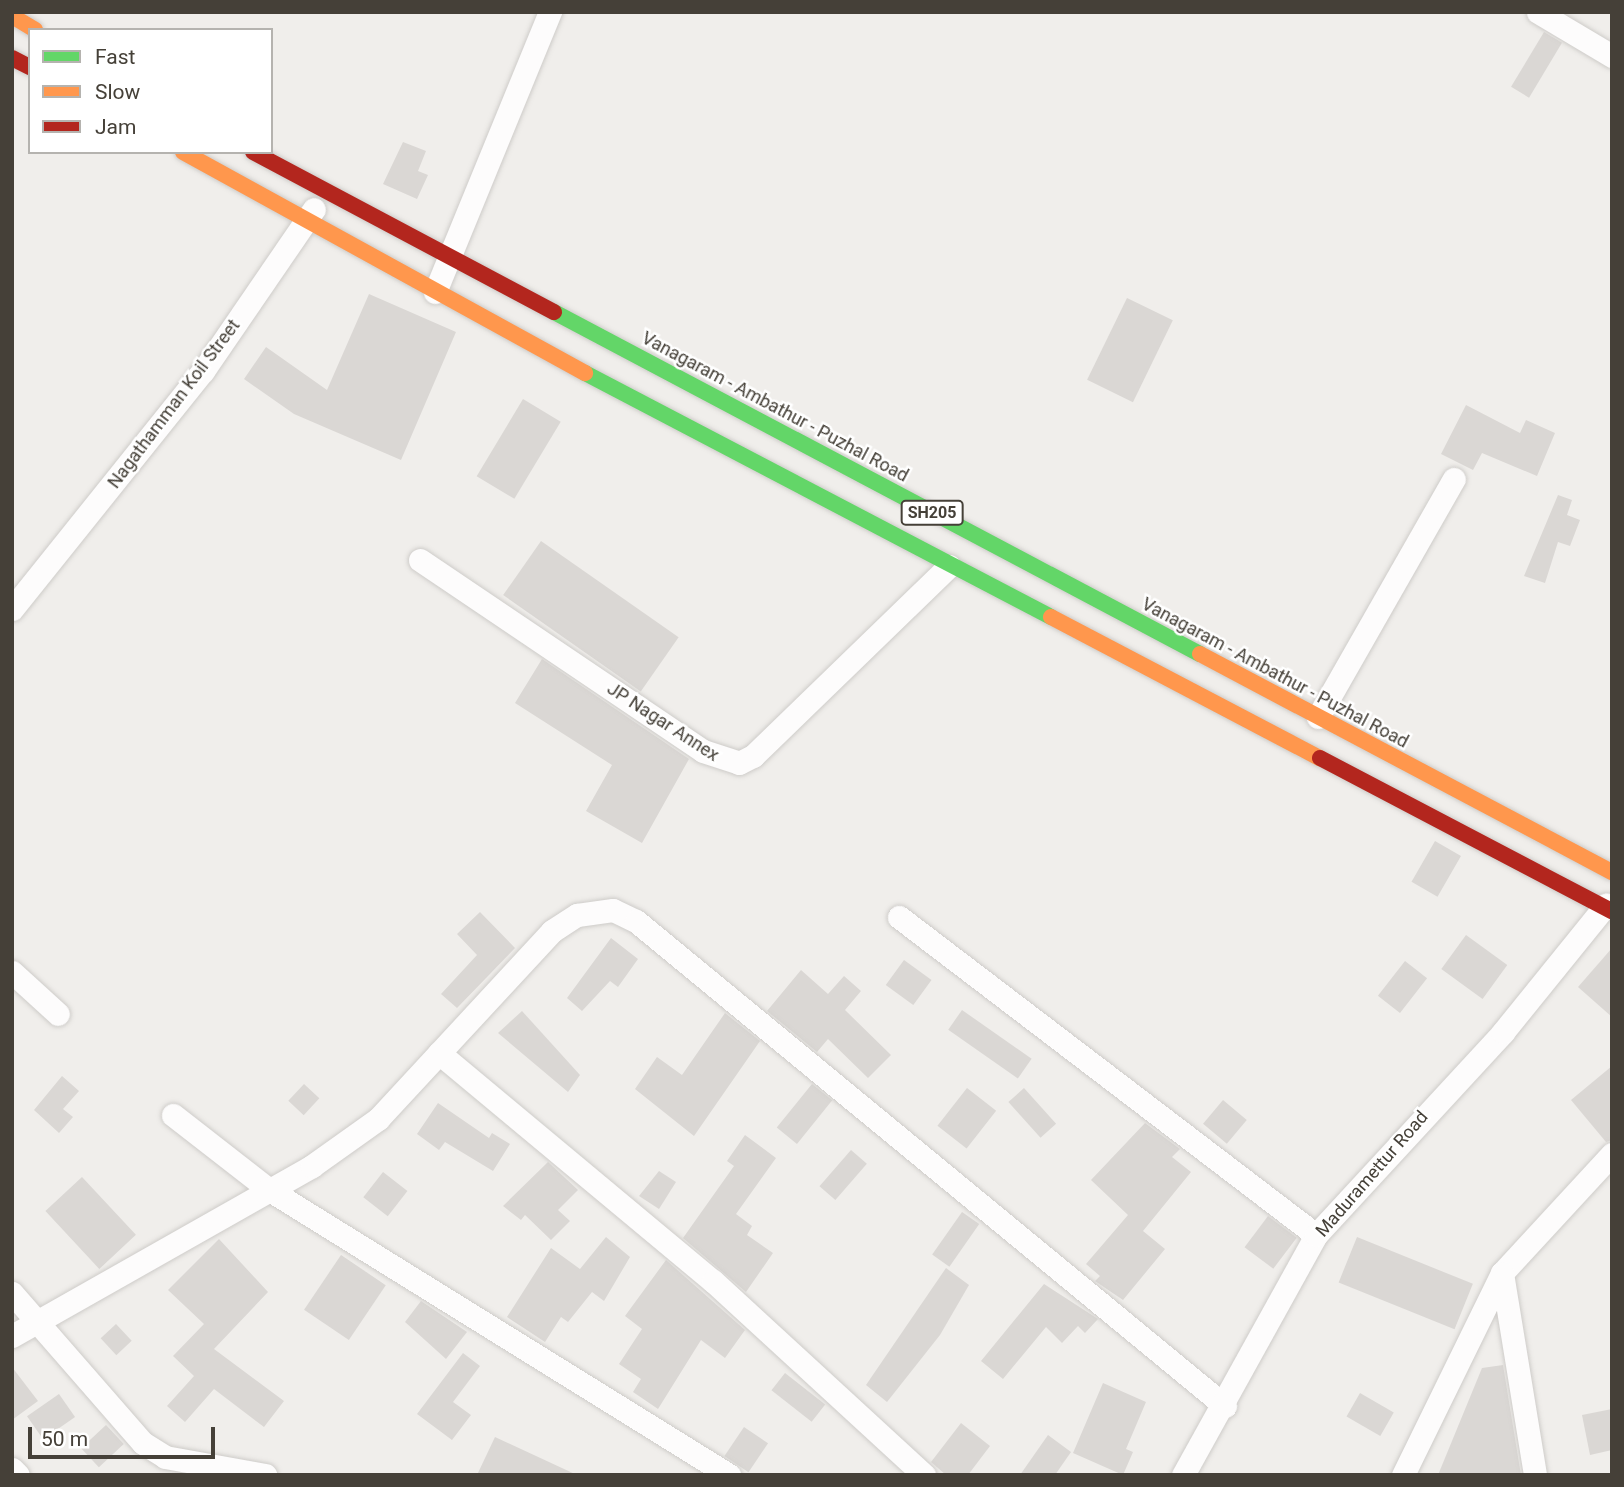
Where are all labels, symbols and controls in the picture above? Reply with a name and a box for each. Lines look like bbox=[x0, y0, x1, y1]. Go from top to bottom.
legend bbox=[28, 28, 273, 154]
text: Fast bbox=[95, 45, 135, 69]
text: Slow bbox=[95, 80, 140, 104]
text: Jam bbox=[95, 115, 136, 139]
street label: Nagathamman Koil Street bbox=[103, 315, 245, 493]
street label: Vanagaram - Ambathur - Puzhal Road bbox=[638, 327, 912, 487]
road number: SH205 bbox=[900, 500, 964, 526]
street label: Vanagaram - Ambathur - Puzhal Road bbox=[1138, 593, 1412, 753]
street label: JP Nagar Annex bbox=[603, 678, 723, 766]
street label: Maduramettur Road bbox=[1311, 1107, 1433, 1241]
scale bar bbox=[32, 1414, 219, 1458]
text: 50 m bbox=[41, 1427, 88, 1451]

